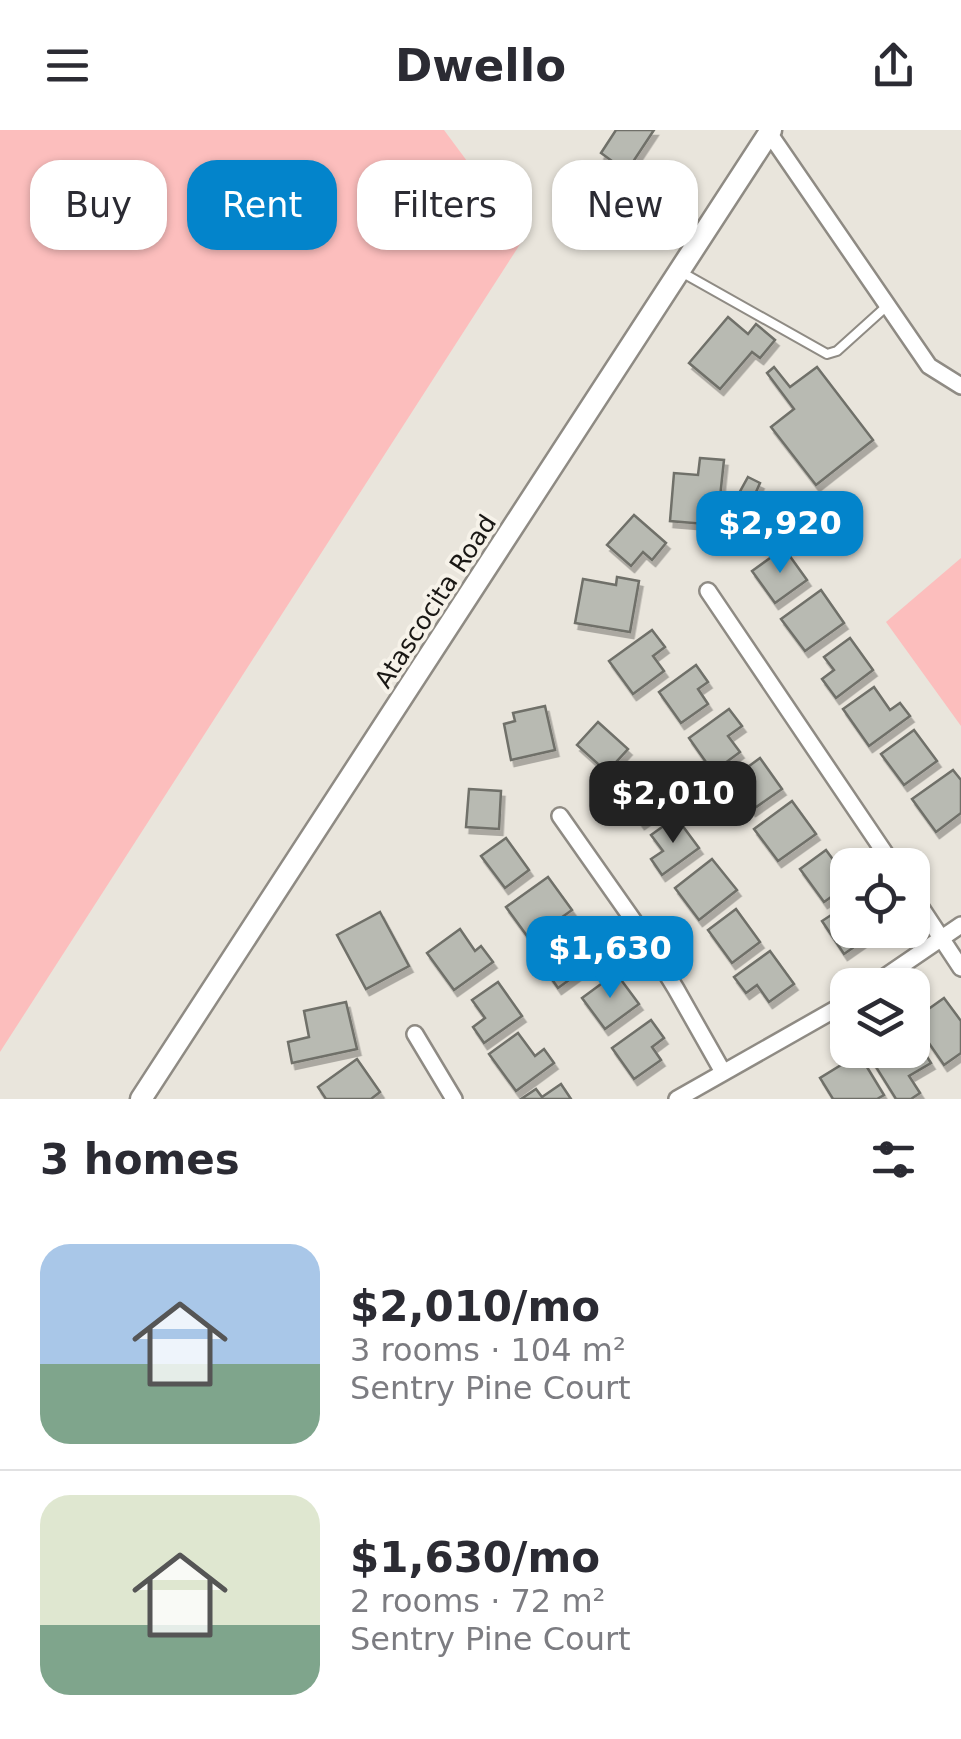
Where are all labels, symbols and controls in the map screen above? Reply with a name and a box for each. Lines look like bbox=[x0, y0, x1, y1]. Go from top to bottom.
icon: menu bbox=[40, 38, 95, 93]
icon: share bbox=[866, 38, 921, 93]
text: Dwello bbox=[395, 39, 566, 92]
chip: Buy bbox=[30, 160, 167, 250]
chip: Rent bbox=[187, 160, 337, 250]
chip: Filters bbox=[357, 160, 532, 250]
chip: New bbox=[552, 160, 698, 250]
pin: $2,920 bbox=[699, 491, 861, 576]
text: $2,920 bbox=[718, 504, 842, 542]
street label: Atascocita Road bbox=[369, 509, 502, 693]
pin: $2,010 bbox=[592, 761, 754, 846]
text: $2,010 bbox=[611, 774, 735, 812]
map controls bbox=[830, 848, 930, 1068]
button: locate bbox=[830, 848, 930, 948]
pin: $1,630 bbox=[529, 916, 691, 1001]
text: $1,630 bbox=[548, 929, 672, 967]
button: layers bbox=[830, 968, 930, 1068]
icon: filters bbox=[866, 1132, 921, 1187]
text: 3 homes bbox=[40, 1135, 240, 1184]
text: $2,010/mo bbox=[350, 1282, 600, 1331]
icon: home bbox=[120, 1284, 240, 1404]
text: 3 rooms · 104 m² bbox=[350, 1331, 626, 1369]
text: Sentry Pine Court bbox=[350, 1369, 631, 1407]
text: $1,630/mo bbox=[350, 1533, 600, 1582]
icon: home bbox=[120, 1535, 240, 1655]
text: 2 rooms · 72 m² bbox=[350, 1582, 605, 1620]
text: Sentry Pine Court bbox=[350, 1620, 631, 1658]

